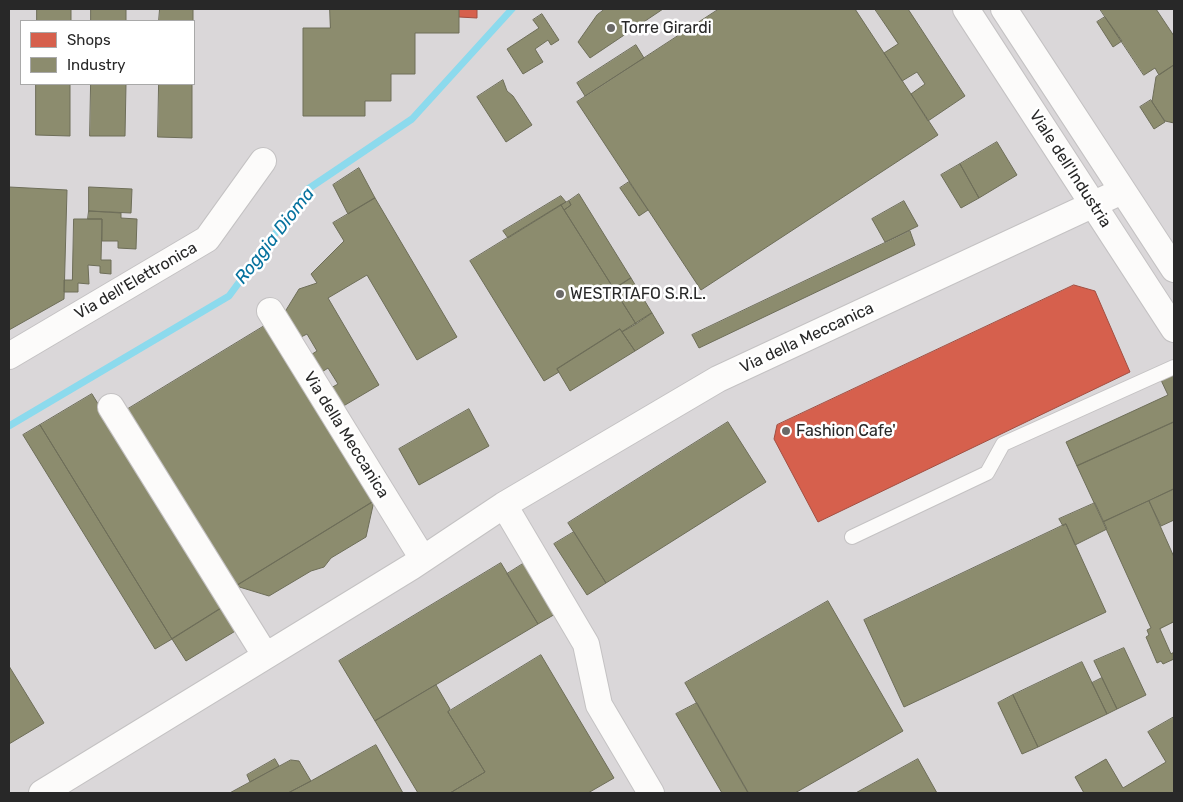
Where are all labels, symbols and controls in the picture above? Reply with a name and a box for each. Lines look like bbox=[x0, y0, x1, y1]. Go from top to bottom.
place label: Torre Girardi bbox=[621, 18, 712, 38]
legend bbox=[20, 20, 195, 85]
marker: Torre Girardi bbox=[605, 22, 617, 34]
text: Shops bbox=[67, 31, 111, 49]
text: Industry bbox=[67, 56, 126, 74]
street label: Viale dell'Industria bbox=[1025, 107, 1115, 231]
water label: Roggia Dioma bbox=[231, 183, 319, 289]
street label: Via dell'Elettronica bbox=[71, 238, 201, 324]
place label: WESTRTAFO S.R.L. bbox=[570, 284, 706, 304]
marker: WESTRTAFO S.R.L. bbox=[554, 288, 566, 300]
street label: Via della Meccanica bbox=[737, 299, 877, 377]
street label: Via della Meccanica bbox=[299, 368, 393, 502]
place label: Fashion Cafe' bbox=[796, 421, 896, 441]
marker: Fashion Cafe' bbox=[780, 425, 792, 437]

